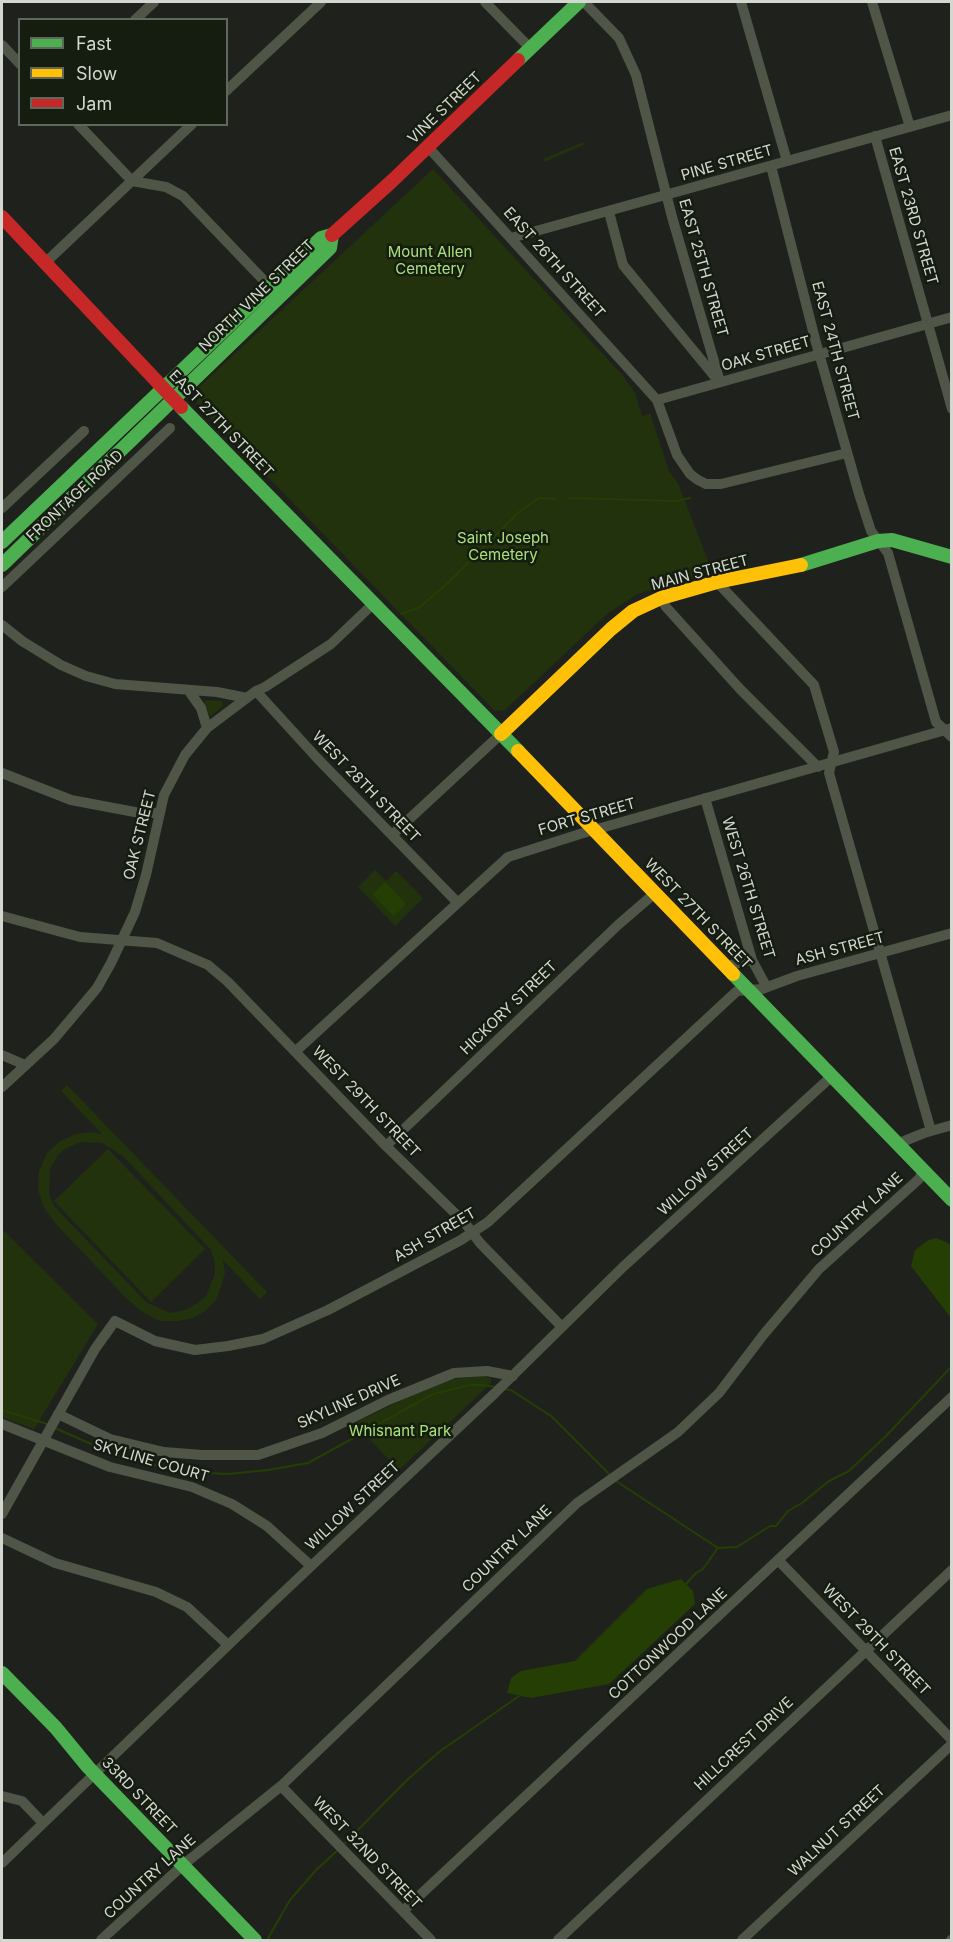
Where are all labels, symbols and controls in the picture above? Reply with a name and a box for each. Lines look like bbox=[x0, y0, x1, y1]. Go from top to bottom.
legend bbox=[18, 18, 228, 126]
text: Fast bbox=[76, 33, 112, 54]
text: Slow bbox=[76, 63, 117, 84]
street label: VINE STREET bbox=[404, 68, 486, 148]
text: Jam bbox=[76, 93, 112, 114]
street label: PINE STREET bbox=[679, 141, 775, 185]
street label: EAST 23RD STREET bbox=[885, 145, 941, 287]
street label: EAST 25TH STREET bbox=[675, 197, 731, 339]
street label: EAST 26TH STREET bbox=[499, 204, 609, 322]
street label: NORTH VINE STREET bbox=[196, 236, 318, 356]
park label: Mount Allen Cemetery bbox=[388, 243, 472, 278]
street label: EAST 24TH STREET bbox=[808, 280, 862, 422]
street label: OAK STREET bbox=[719, 333, 813, 375]
street label: EAST 27TH STREET bbox=[165, 367, 277, 481]
street label: FRONTAGE ROAD bbox=[23, 447, 127, 545]
park label: Saint Joseph Cemetery bbox=[457, 529, 549, 564]
street label: MAIN STREET bbox=[649, 551, 751, 595]
street label: WEST 28TH STREET bbox=[308, 728, 424, 846]
street label: OAK STREET bbox=[120, 788, 160, 882]
street label: FORT STREET bbox=[536, 794, 638, 840]
street label: WEST 26TH STREET bbox=[718, 815, 778, 961]
street label: WEST 27TH STREET bbox=[641, 855, 755, 973]
street label: ASH STREET bbox=[793, 928, 887, 970]
street label: HICKORY STREET bbox=[457, 957, 561, 1059]
street label: WEST 29TH STREET bbox=[308, 1043, 424, 1161]
street label: WILLOW STREET bbox=[654, 1124, 758, 1220]
street label: COUNTRY LANE bbox=[807, 1169, 907, 1261]
street label: ASH STREET bbox=[391, 1204, 479, 1266]
street label: SKYLINE DRIVE bbox=[295, 1371, 403, 1433]
park label: Whisnant Park bbox=[349, 1422, 451, 1440]
street label: SKYLINE COURT bbox=[91, 1436, 211, 1486]
street label: WILLOW STREET bbox=[302, 1458, 404, 1554]
street label: COUNTRY LANE bbox=[459, 1502, 555, 1596]
street label: WEST 29TH STREET bbox=[818, 1581, 934, 1699]
street label: COTTONWOOD LANE bbox=[605, 1584, 731, 1704]
street label: HILLCREST DRIVE bbox=[691, 1694, 797, 1794]
street label: 33RD STREET bbox=[98, 1754, 180, 1838]
street label: WALNUT STREET bbox=[785, 1782, 889, 1880]
street label: WEST 32ND STREET bbox=[309, 1793, 425, 1913]
street label: COUNTRY LANE bbox=[100, 1831, 200, 1923]

